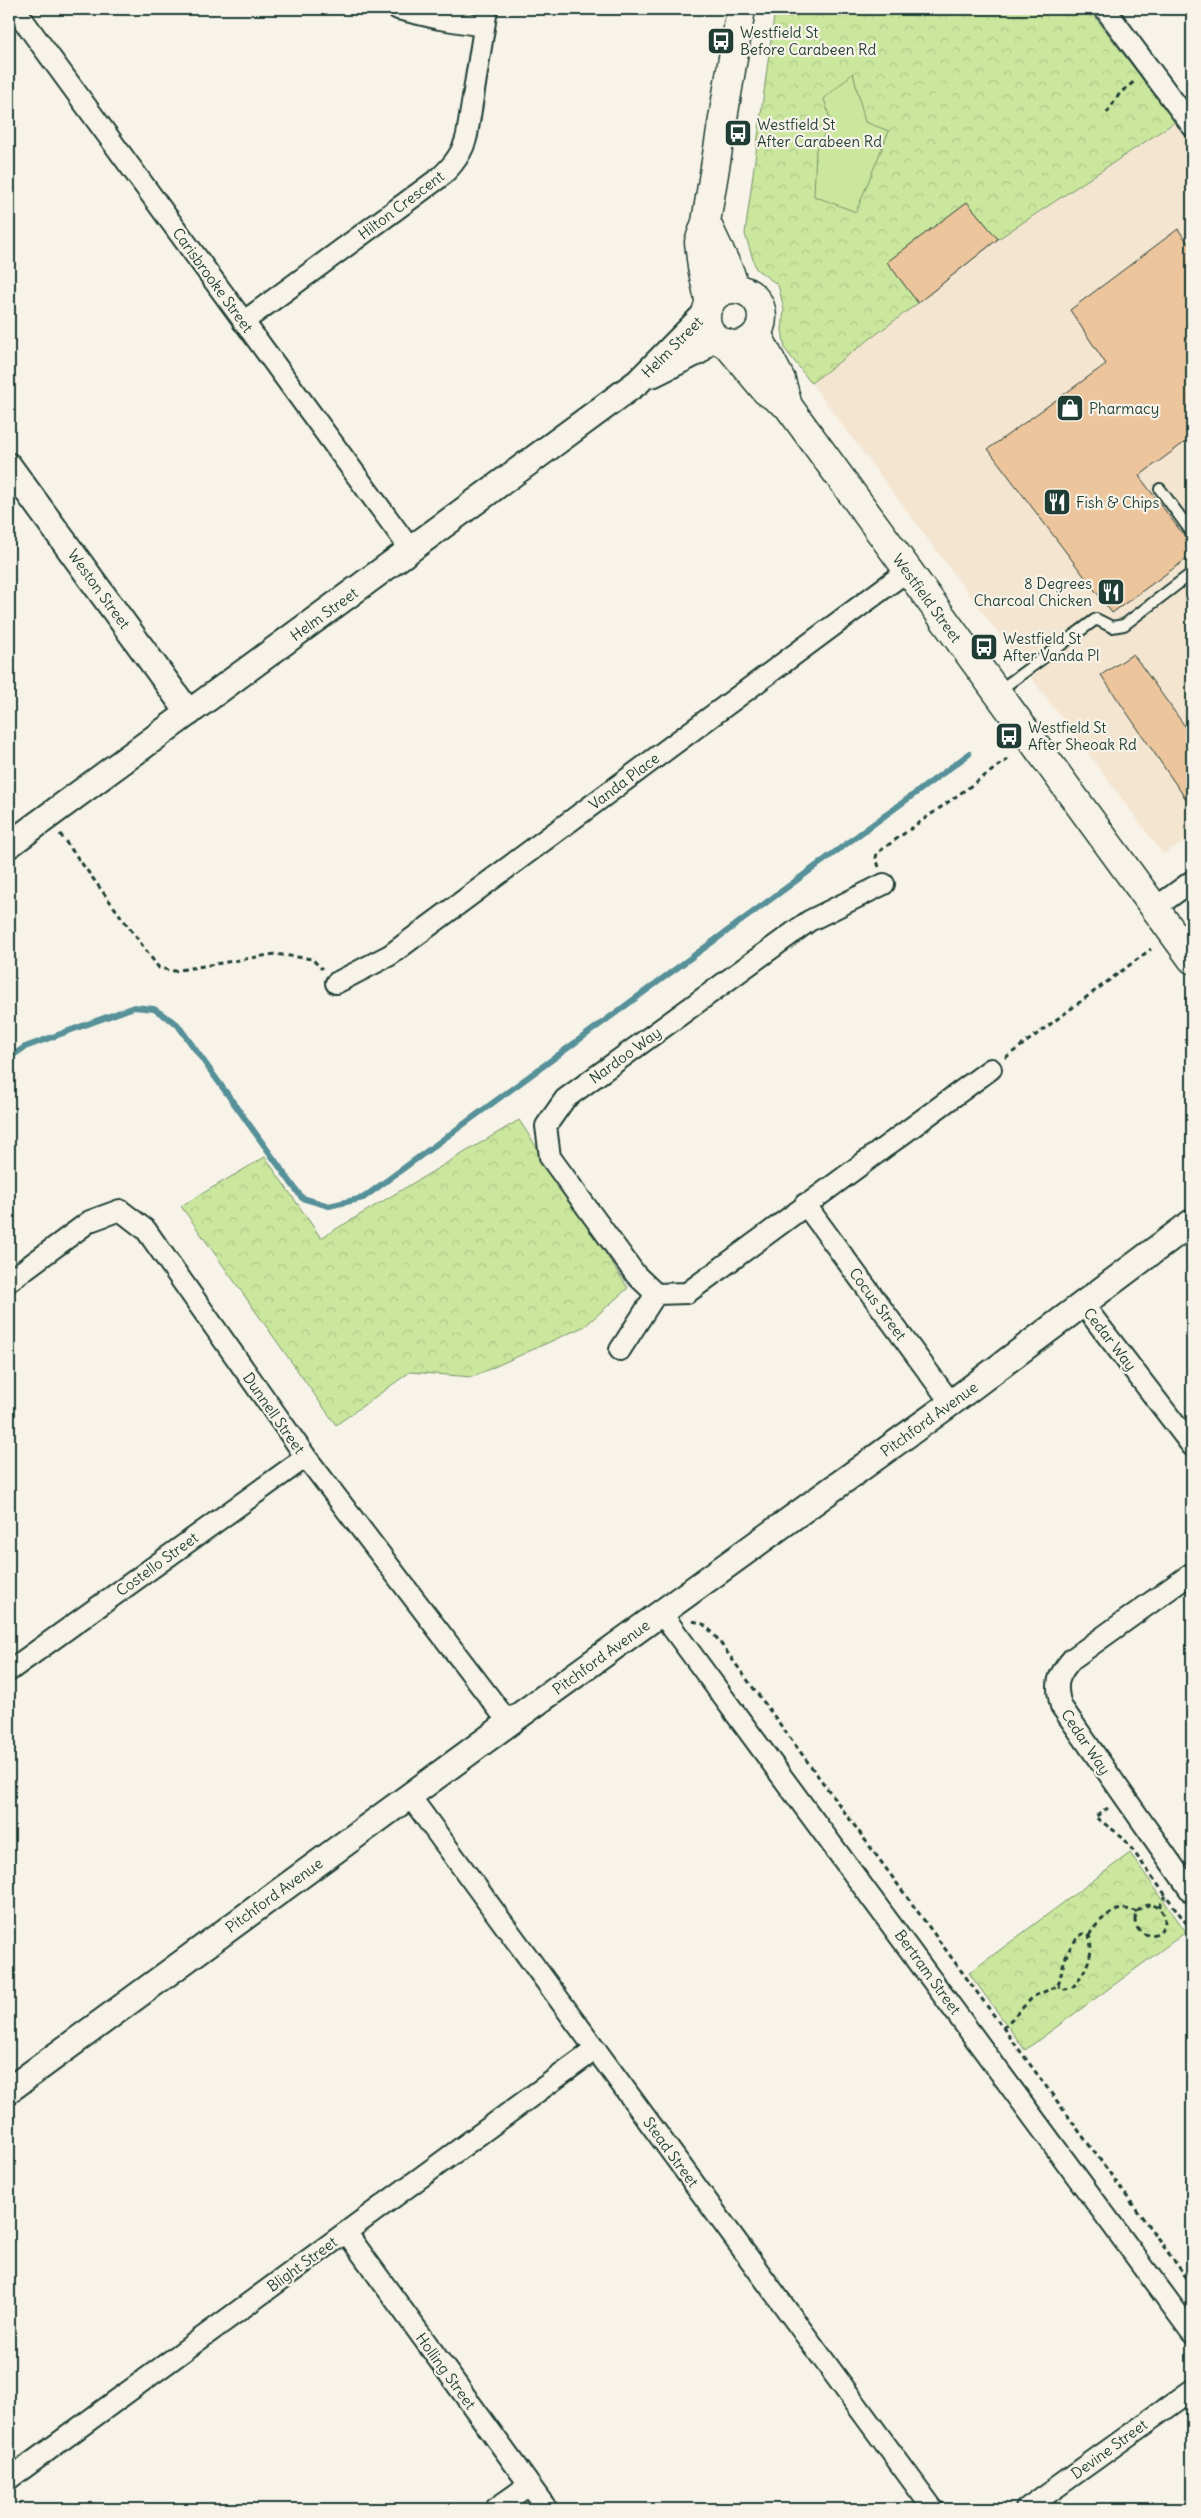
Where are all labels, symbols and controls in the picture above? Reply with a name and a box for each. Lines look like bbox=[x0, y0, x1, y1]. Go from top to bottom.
place label: Westfield St Before Carabeen Rd bbox=[740, 23, 876, 59]
bus stop icon: Westfield St Before Carabeen Rd bbox=[706, 26, 736, 56]
place label: Westfield St After Carabeen Rd bbox=[757, 115, 882, 151]
bus stop icon: Westfield St After Carabeen Rd bbox=[723, 118, 753, 148]
street label: Hilton Crescent bbox=[354, 167, 448, 243]
street label: Carisbrooke Street bbox=[169, 224, 257, 336]
street label: Helm Street bbox=[637, 312, 707, 382]
shop icon: Pharmacy bbox=[1055, 393, 1085, 423]
place label: Pharmacy bbox=[1089, 399, 1159, 418]
restaurant icon: Fish & Chips bbox=[1042, 487, 1072, 517]
place label: Fish & Chips bbox=[1076, 493, 1159, 512]
street label: Weston Street bbox=[64, 545, 134, 633]
street label: Westfield Street bbox=[888, 550, 966, 646]
place label: 8 Degrees Charcoal Chicken bbox=[974, 574, 1092, 610]
restaurant icon: 8 Degrees Charcoal Chicken bbox=[1096, 577, 1126, 607]
street label: Helm Street bbox=[287, 583, 361, 645]
place label: Westfield St After Vanda Pl bbox=[1003, 629, 1099, 665]
bus stop icon: Westfield St After Vanda Pl bbox=[969, 632, 999, 662]
place label: Westfield St After Sheoak Rd bbox=[1028, 718, 1137, 754]
bus stop icon: Westfield St After Sheoak Rd bbox=[994, 721, 1024, 751]
street label: Vanda Place bbox=[585, 748, 663, 814]
street label: Nardoo Way bbox=[585, 1023, 665, 1087]
street label: Cocus Street bbox=[845, 1264, 911, 1344]
street label: Cedar Way bbox=[1079, 1304, 1141, 1374]
street label: Dunnell Street bbox=[239, 1369, 309, 1457]
street label: Pitchford Avenue bbox=[877, 1377, 981, 1461]
street label: Costello Street bbox=[112, 1528, 202, 1600]
street label: Pitchford Avenue bbox=[549, 1615, 653, 1699]
street label: Cedar Way bbox=[1057, 1706, 1115, 1778]
street label: Pitchford Avenue bbox=[222, 1853, 326, 1937]
street label: Bertram Street bbox=[891, 1926, 965, 2018]
street label: Stead Street bbox=[639, 2113, 703, 2191]
street label: Blight Street bbox=[263, 2232, 341, 2296]
street label: Holling Street bbox=[412, 2329, 480, 2413]
street label: Devine Street bbox=[1067, 2415, 1151, 2483]

